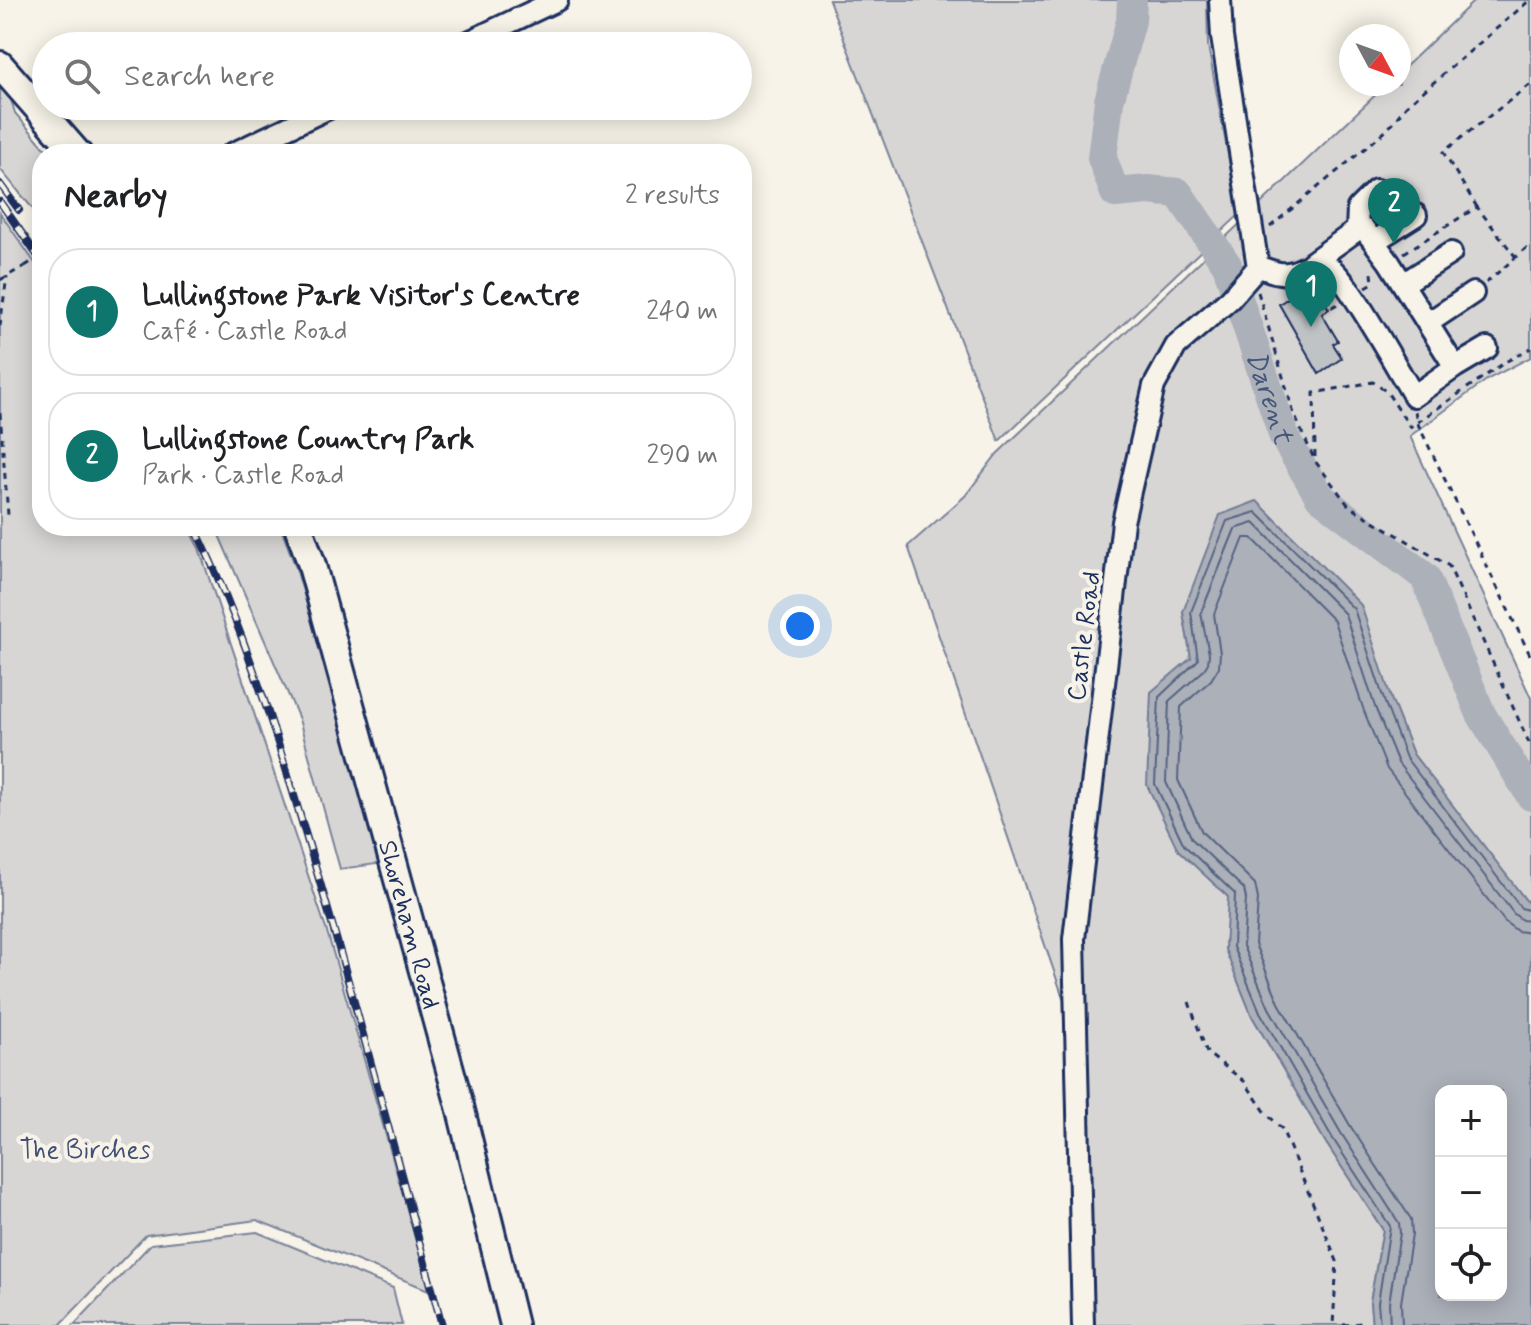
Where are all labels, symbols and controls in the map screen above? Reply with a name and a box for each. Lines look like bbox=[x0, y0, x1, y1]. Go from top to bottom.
north arrow bbox=[1339, 24, 1411, 96]
search box bbox=[32, 32, 752, 120]
icon: search bbox=[60, 54, 104, 98]
text: Search here bbox=[124, 57, 275, 96]
text: Nearby bbox=[64, 174, 168, 219]
pin: 2 bbox=[1368, 178, 1420, 244]
text: 2 results bbox=[625, 179, 720, 213]
pin: 1 bbox=[1285, 261, 1337, 327]
text: Lullingstone Park Visitor's Centre bbox=[142, 276, 580, 315]
text: 1 bbox=[86, 295, 98, 329]
text: 240 m bbox=[646, 295, 718, 329]
text: Café · Castle Road bbox=[142, 315, 347, 349]
water label: Darent bbox=[1236, 346, 1301, 450]
text: Lullingstone Country Park bbox=[142, 420, 474, 459]
text: 2 bbox=[86, 439, 98, 473]
text: 290 m bbox=[646, 439, 718, 473]
text: Park · Castle Road bbox=[142, 459, 344, 493]
street label: Castle Road bbox=[1060, 569, 1110, 703]
your location bbox=[780, 606, 820, 646]
street label: Shoreham Road bbox=[369, 837, 448, 1013]
map controls bbox=[1435, 1085, 1507, 1301]
button: + bbox=[1435, 1085, 1507, 1157]
park label: The Birches bbox=[20, 1134, 150, 1168]
button: − bbox=[1435, 1157, 1507, 1229]
button: locate bbox=[1435, 1229, 1507, 1301]

